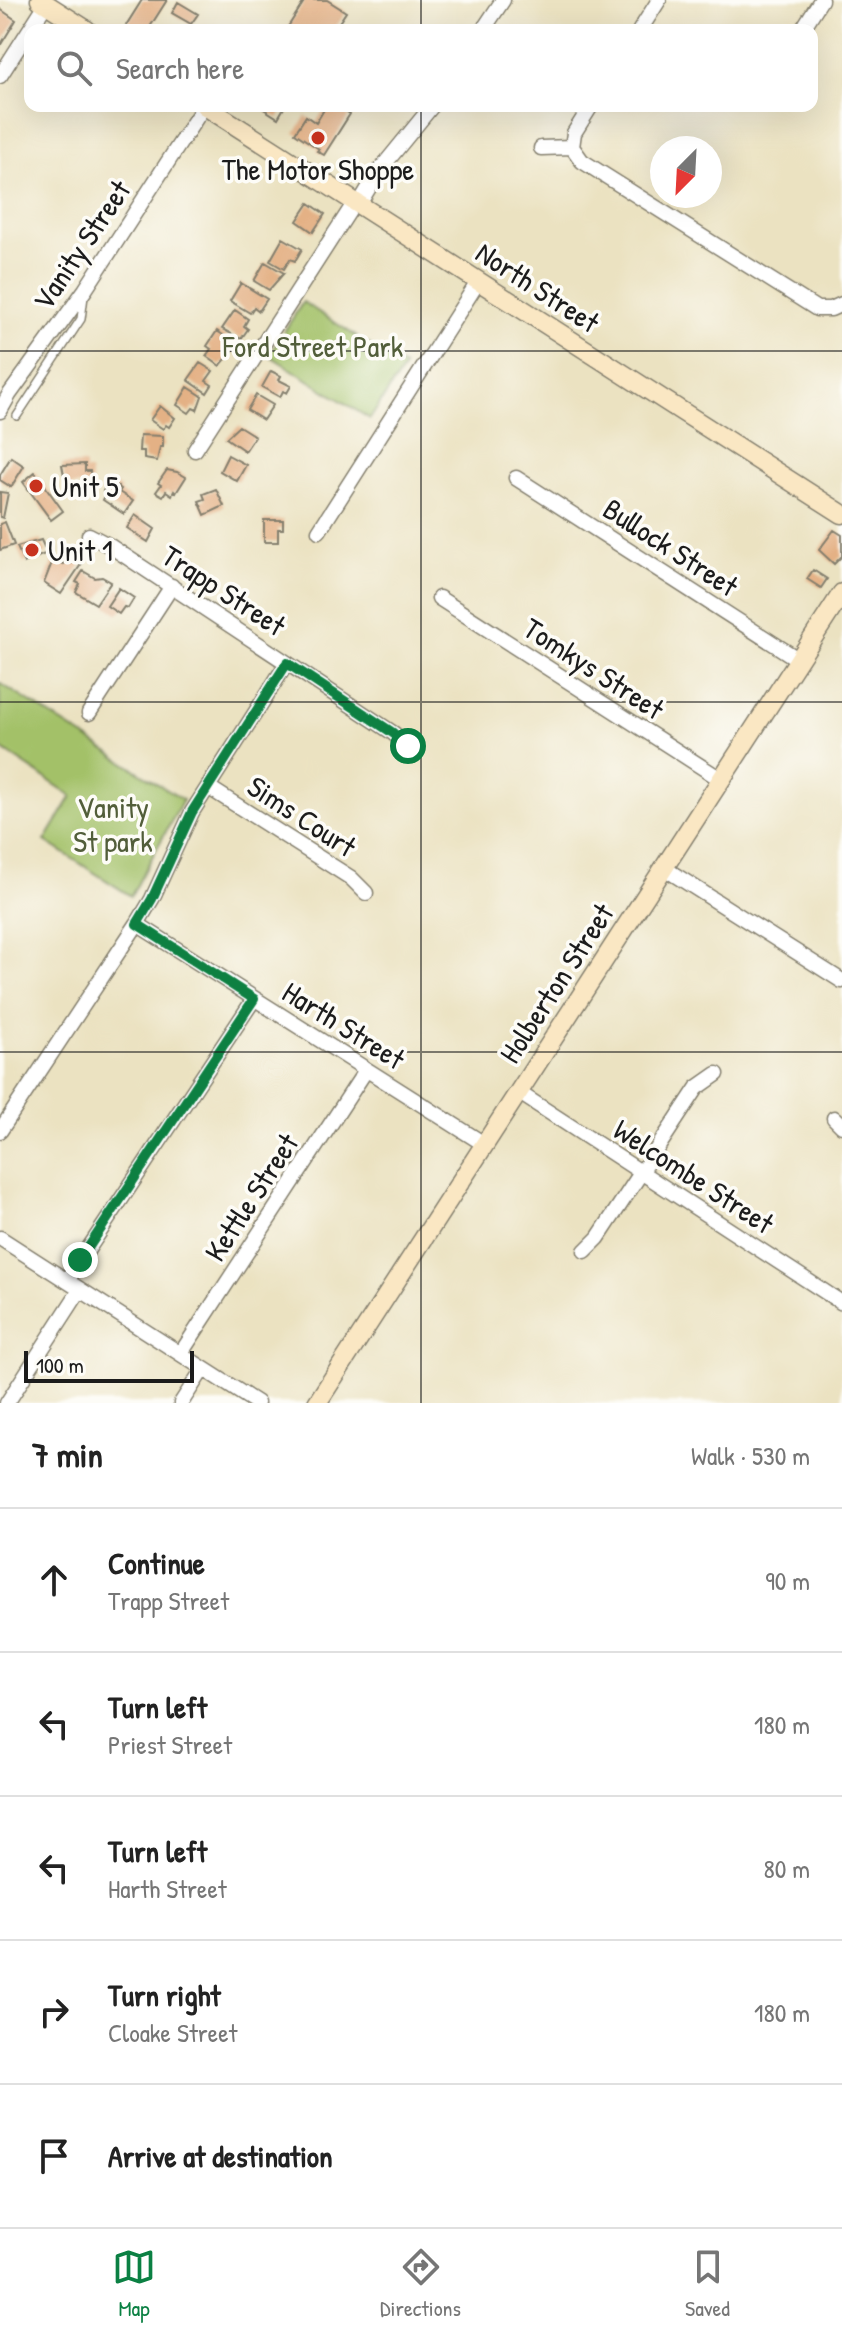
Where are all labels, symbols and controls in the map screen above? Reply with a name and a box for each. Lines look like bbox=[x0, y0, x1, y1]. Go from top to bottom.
search box bbox=[24, 24, 818, 112]
icon: search bbox=[52, 46, 96, 90]
text: Search here bbox=[116, 48, 244, 88]
marker: The Motor Shoppe bbox=[309, 129, 327, 147]
north arrow bbox=[650, 136, 722, 208]
place label: The Motor Shoppe bbox=[222, 149, 414, 189]
street label: Vanity Street bbox=[23, 172, 140, 318]
street label: North Street bbox=[469, 232, 608, 342]
park label: Ford Street Park bbox=[222, 326, 403, 366]
place label: Unit 5 bbox=[52, 466, 119, 506]
marker: Unit 5 bbox=[27, 477, 45, 495]
street label: Bullock Street bbox=[596, 489, 747, 606]
place label: Unit 1 bbox=[48, 530, 113, 570]
street label: Trapp Street bbox=[154, 535, 294, 645]
marker: Unit 1 bbox=[23, 541, 41, 559]
street label: Tomkys Street bbox=[516, 608, 673, 729]
route start bbox=[390, 728, 426, 764]
street label: Sims Court bbox=[240, 766, 365, 866]
park label: Vanity St park bbox=[73, 787, 153, 861]
street label: Holberton Street bbox=[489, 895, 623, 1070]
street label: Harth Street bbox=[275, 972, 413, 1079]
street label: Welcombe Street bbox=[606, 1109, 782, 1243]
street label: Kettle Street bbox=[195, 1125, 308, 1269]
route end bbox=[62, 1242, 98, 1278]
scale bar bbox=[24, 1347, 194, 1383]
text: 100 m bbox=[36, 1350, 84, 1380]
text: 7 min bbox=[32, 1432, 103, 1478]
text: Walk · 530 m bbox=[691, 1438, 810, 1473]
text: Continue bbox=[108, 1543, 205, 1583]
icon: ahead bbox=[32, 1558, 76, 1602]
text: 90 m bbox=[765, 1563, 810, 1598]
text: Trapp Street bbox=[108, 1583, 229, 1618]
text: Turn left bbox=[108, 1687, 207, 1727]
icon: left bbox=[32, 1702, 76, 1746]
text: 180 m bbox=[754, 1707, 810, 1742]
text: Priest Street bbox=[108, 1727, 232, 1762]
text: Turn left bbox=[108, 1831, 207, 1871]
icon: left bbox=[32, 1846, 76, 1890]
text: 80 m bbox=[763, 1851, 810, 1886]
text: Harth Street bbox=[108, 1871, 227, 1906]
text: Turn right bbox=[108, 1975, 221, 2015]
icon: right bbox=[32, 1990, 76, 2034]
text: 180 m bbox=[754, 1995, 810, 2030]
text: Cloake Street bbox=[108, 2015, 237, 2050]
icon: arrive bbox=[32, 2134, 76, 2178]
text: Arrive at destination bbox=[108, 2136, 333, 2176]
tab: Map bbox=[112, 2245, 156, 2323]
tab: Directions bbox=[380, 2245, 461, 2323]
tab: Saved bbox=[685, 2245, 730, 2323]

